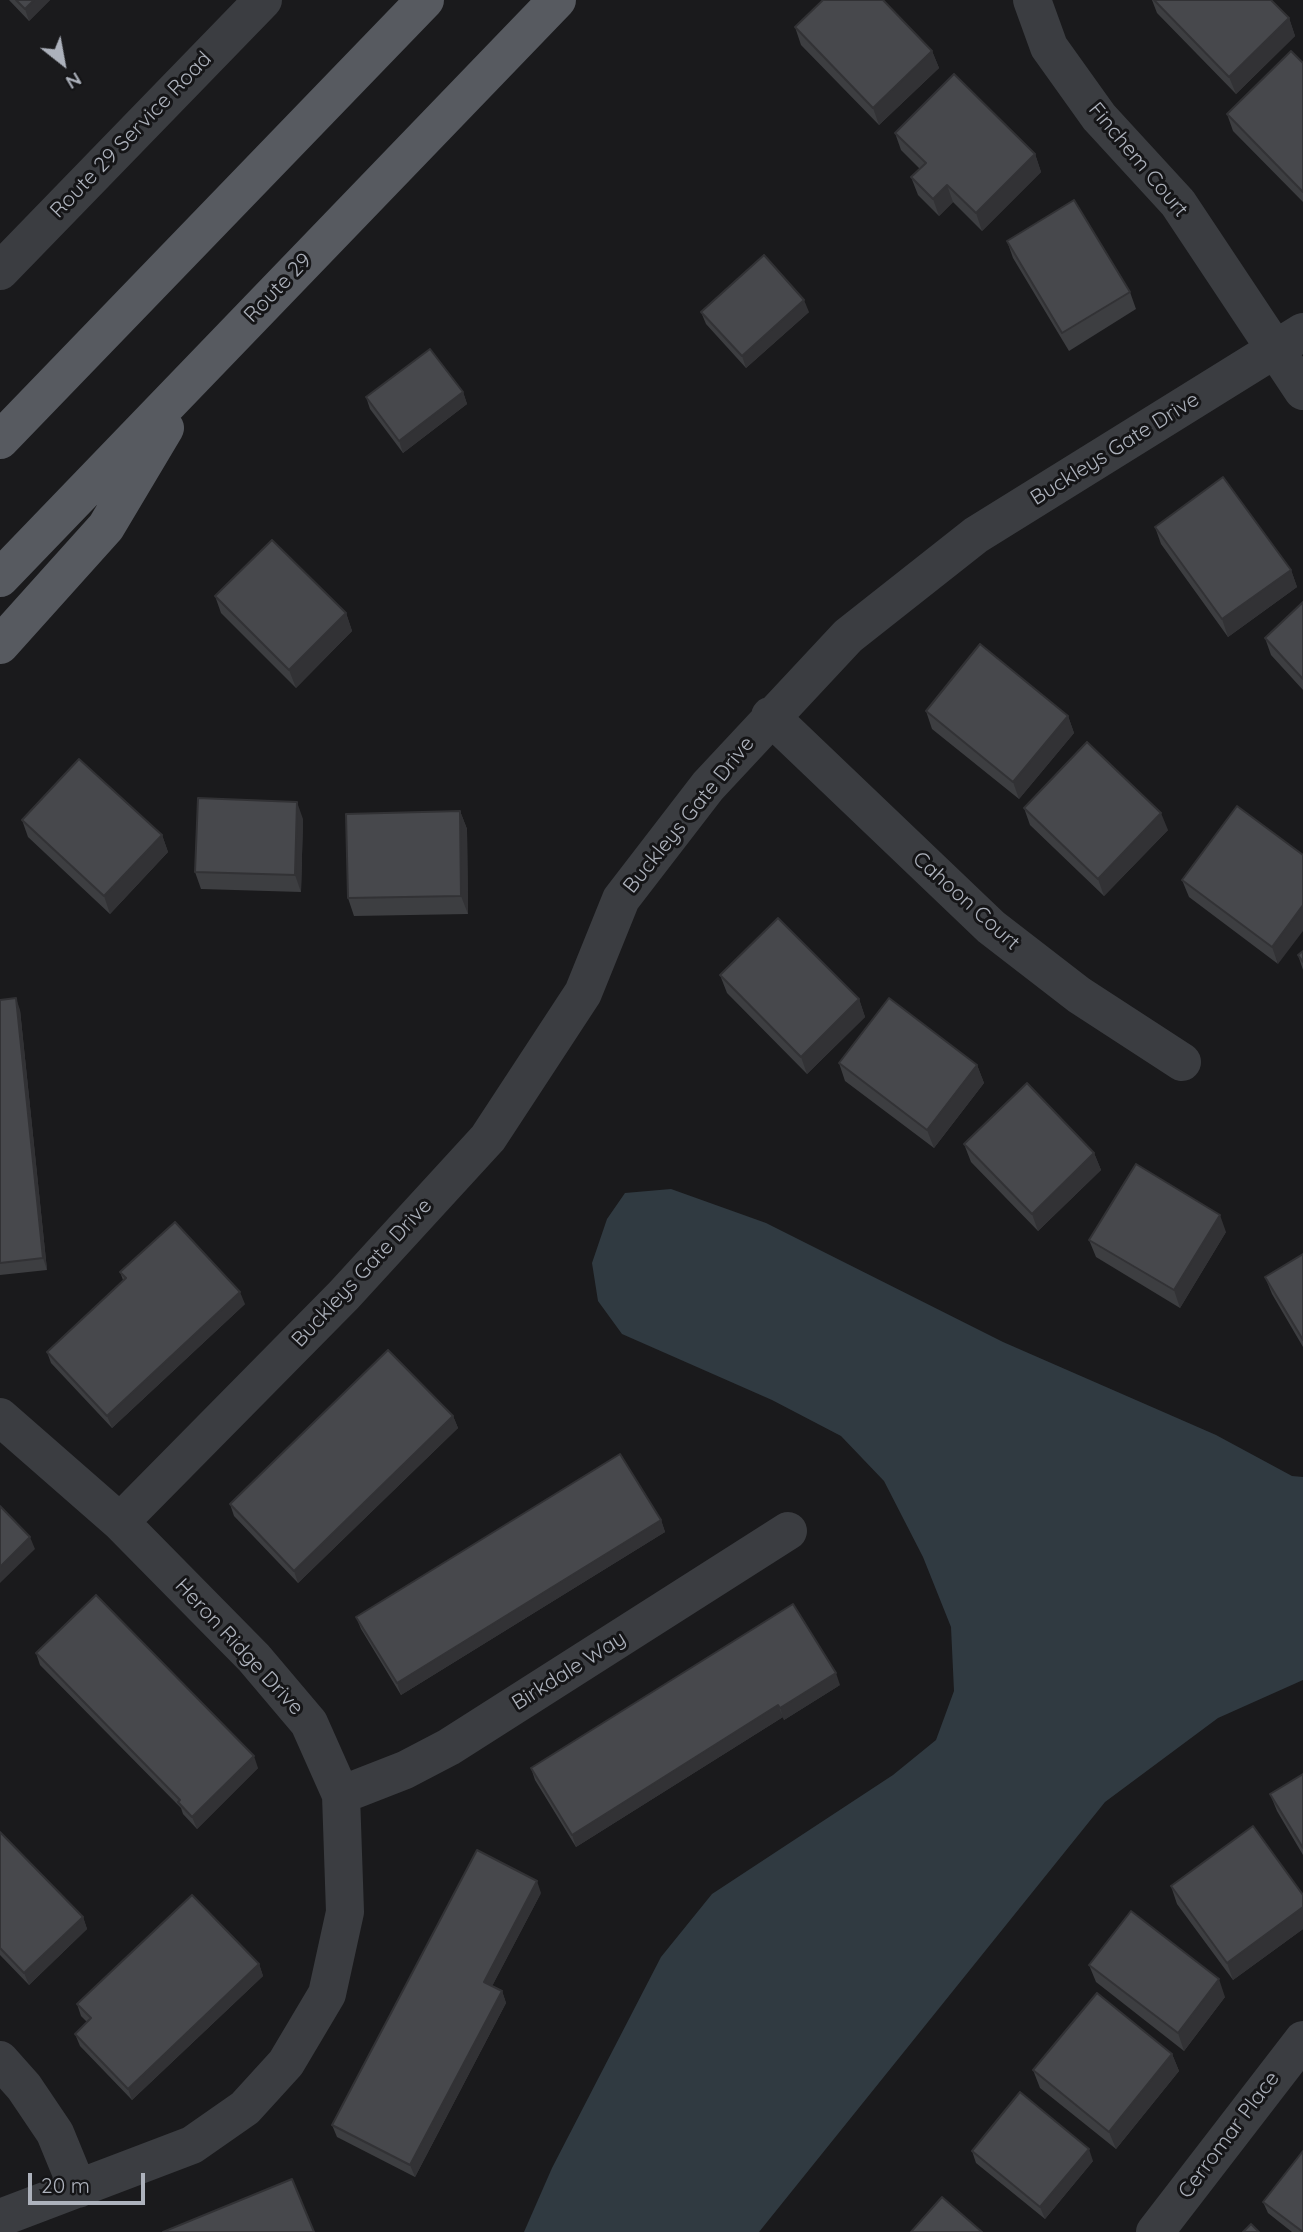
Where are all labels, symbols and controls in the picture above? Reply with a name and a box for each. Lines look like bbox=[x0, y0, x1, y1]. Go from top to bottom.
north arrow bbox=[28, 28, 98, 98]
street label: Route 29 Service Road bbox=[45, 47, 217, 223]
text: N bbox=[62, 67, 86, 95]
street label: Finchem Court bbox=[1083, 98, 1193, 222]
street label: Route 29 bbox=[239, 248, 317, 328]
street label: Buckleys Gate Drive bbox=[1026, 387, 1204, 511]
street label: Buckleys Gate Drive bbox=[618, 732, 760, 898]
street label: Cahoon Court bbox=[907, 846, 1025, 956]
street label: Buckleys Gate Drive bbox=[287, 1193, 437, 1353]
street label: Heron Ridge Drive bbox=[169, 1574, 309, 1720]
street label: Birkdale Way bbox=[507, 1626, 631, 1716]
street label: Cerromar Place bbox=[1173, 2067, 1285, 2203]
scale bar bbox=[32, 2158, 149, 2202]
text: 20 m bbox=[41, 2172, 90, 2198]

